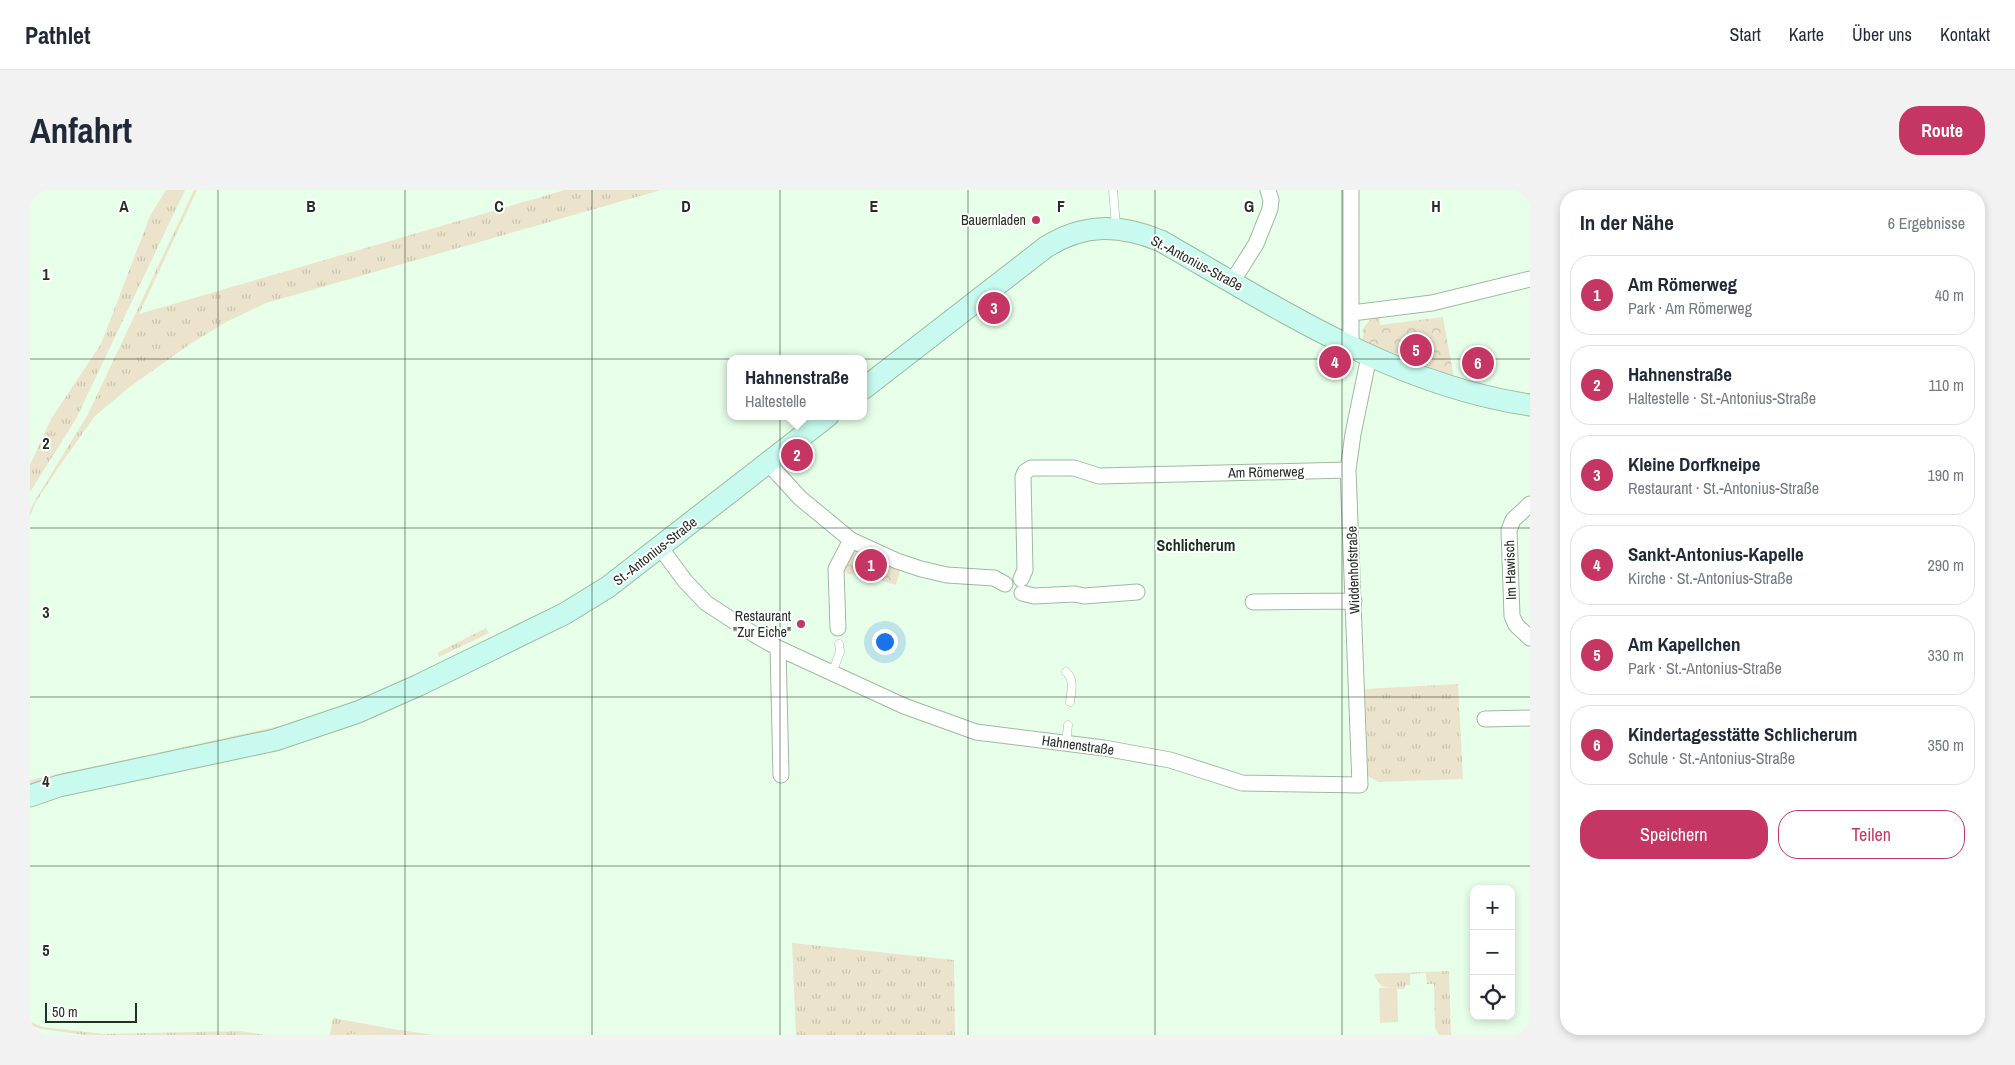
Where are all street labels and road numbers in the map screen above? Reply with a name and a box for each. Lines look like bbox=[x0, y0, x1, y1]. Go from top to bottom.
street label: St.-Antonius-Straße bbox=[1148, 231, 1246, 295]
street label: Am Römerweg bbox=[1227, 462, 1305, 482]
street label: St.-Antonius-Straße bbox=[609, 513, 701, 589]
street label: Widdenhofstraße bbox=[1342, 526, 1364, 614]
street label: Im Hawisch bbox=[1500, 540, 1520, 600]
street label: Hahnenstraße bbox=[1041, 731, 1115, 759]

